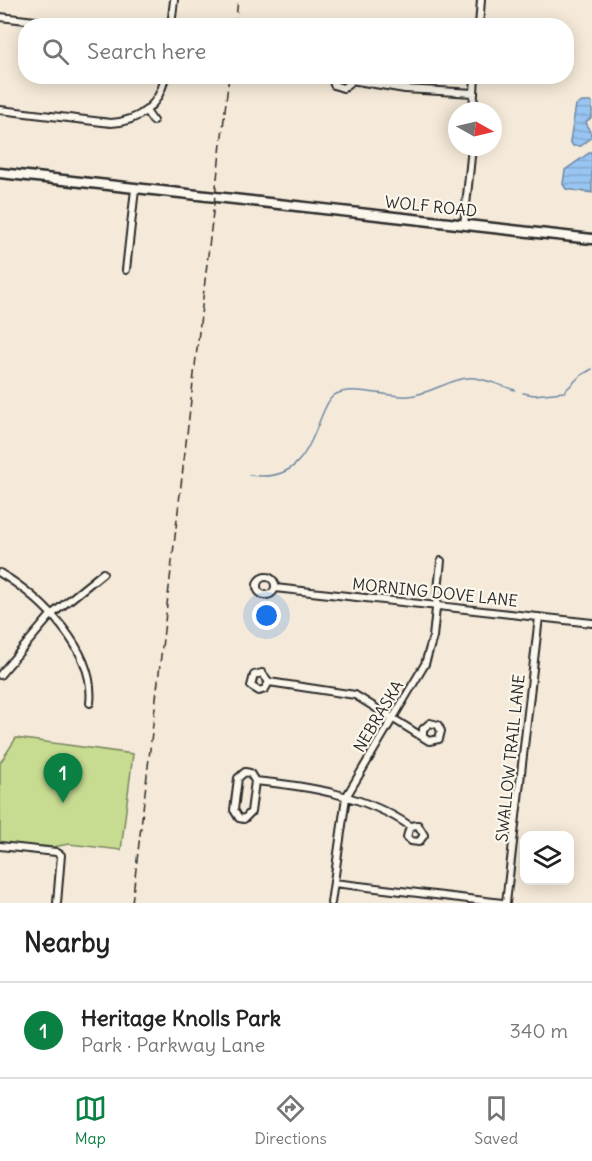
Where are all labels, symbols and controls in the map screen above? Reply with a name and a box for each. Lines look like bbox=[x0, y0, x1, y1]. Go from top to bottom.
search box bbox=[18, 18, 574, 84]
icon: search bbox=[39, 35, 72, 68]
text: Search here bbox=[87, 37, 206, 65]
north arrow bbox=[448, 102, 502, 156]
street label: WOLF ROAD bbox=[384, 191, 478, 221]
street label: MORNING DOVE LANE bbox=[351, 573, 519, 611]
your location bbox=[252, 601, 281, 630]
street label: SWALLOW TRAIL LANE bbox=[491, 673, 529, 843]
street label: NEBRASKA bbox=[349, 676, 407, 756]
pin: 1 bbox=[44, 754, 82, 803]
map controls bbox=[520, 831, 574, 885]
button: layers bbox=[520, 831, 574, 885]
text: Nearby bbox=[24, 926, 110, 959]
text: Heritage Knolls Park bbox=[81, 1004, 281, 1032]
text: 1 bbox=[40, 1018, 47, 1043]
text: 340 m bbox=[510, 1018, 568, 1043]
text: Park · Parkway Lane bbox=[81, 1032, 265, 1057]
tab: Map bbox=[74, 1092, 107, 1148]
tab: Directions bbox=[254, 1092, 327, 1148]
tab: Saved bbox=[474, 1092, 518, 1148]

